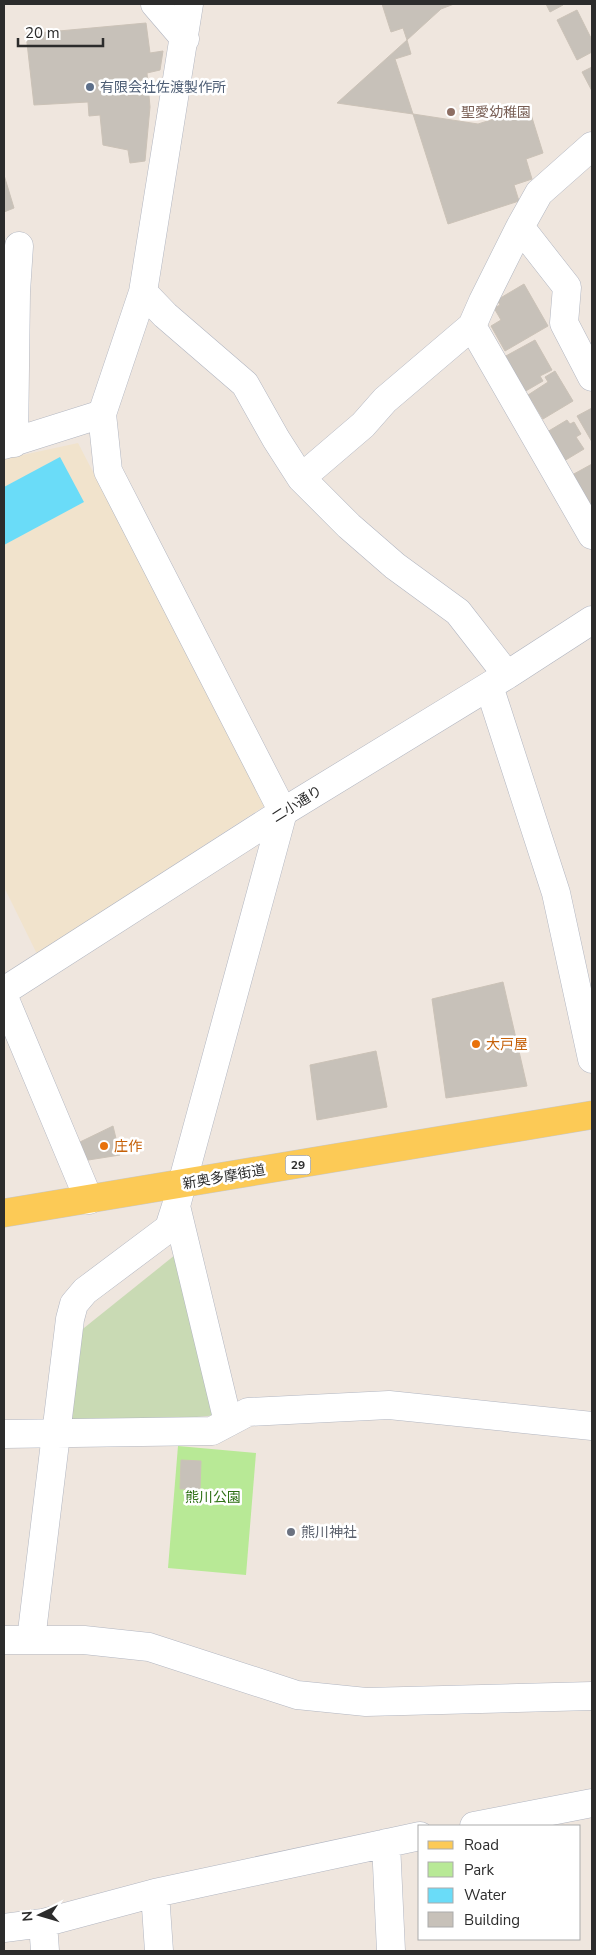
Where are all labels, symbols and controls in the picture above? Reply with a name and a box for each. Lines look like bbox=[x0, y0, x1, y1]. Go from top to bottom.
scale bar bbox=[18, 15, 102, 47]
text: 20 m bbox=[25, 23, 60, 43]
place label: 有限会社佐渡製作所 bbox=[100, 78, 226, 97]
marker: 有限会社佐渡製作所 bbox=[84, 81, 96, 93]
place label: 聖愛幼稚園 bbox=[461, 103, 531, 122]
marker: 聖愛幼稚園 bbox=[445, 106, 457, 118]
street label: 二小通り bbox=[268, 781, 326, 827]
place label: 大戸屋 bbox=[486, 1035, 528, 1054]
marker: 大戸屋 bbox=[470, 1038, 482, 1050]
place label: 庄作 bbox=[114, 1137, 142, 1156]
marker: 庄作 bbox=[98, 1140, 110, 1152]
road number: 29 bbox=[286, 1156, 310, 1174]
street label: 新奥多摩街道 bbox=[181, 1160, 267, 1194]
park label: 熊川公園 bbox=[185, 1488, 241, 1507]
place label: 熊川神社 bbox=[301, 1523, 357, 1542]
marker: 熊川神社 bbox=[285, 1526, 297, 1538]
legend bbox=[418, 1825, 581, 1940]
text: Road bbox=[464, 1835, 499, 1855]
text: Park bbox=[464, 1860, 494, 1880]
text: Water bbox=[464, 1885, 507, 1905]
north arrow bbox=[15, 1890, 65, 1940]
text: N bbox=[18, 1910, 37, 1922]
text: Building bbox=[464, 1910, 520, 1930]

